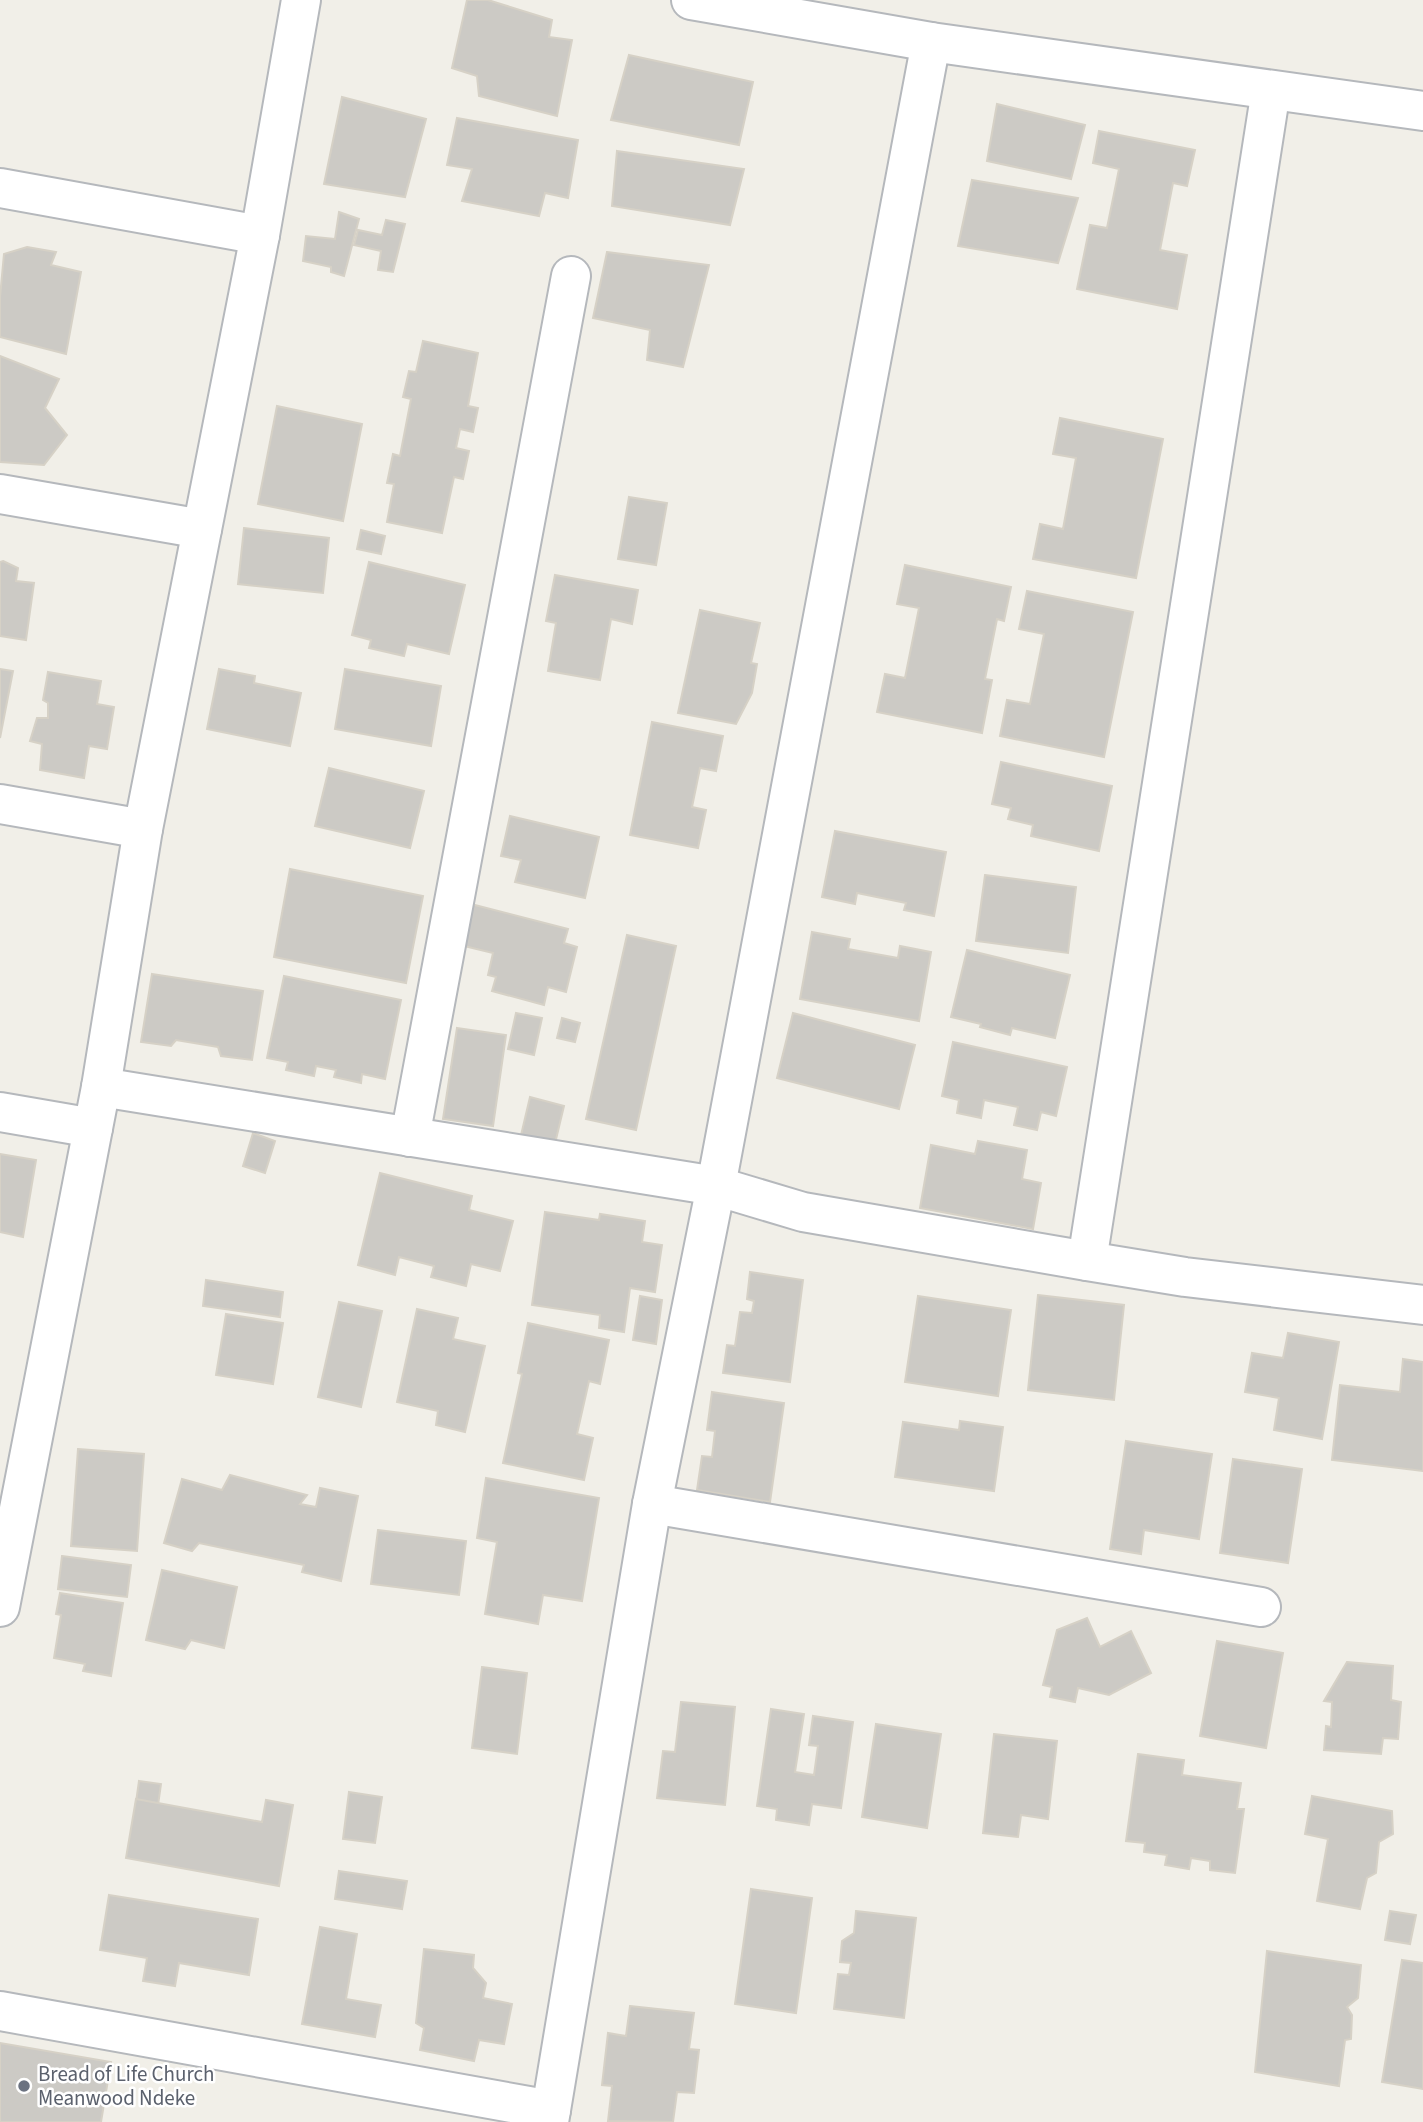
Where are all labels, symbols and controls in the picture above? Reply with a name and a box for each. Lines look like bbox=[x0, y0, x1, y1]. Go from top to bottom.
place label: Bread of Life Church Meanwood Ndeke bbox=[38, 2059, 214, 2113]
marker: Bread of Life Church Meanwood Ndeke bbox=[16, 2078, 32, 2094]

